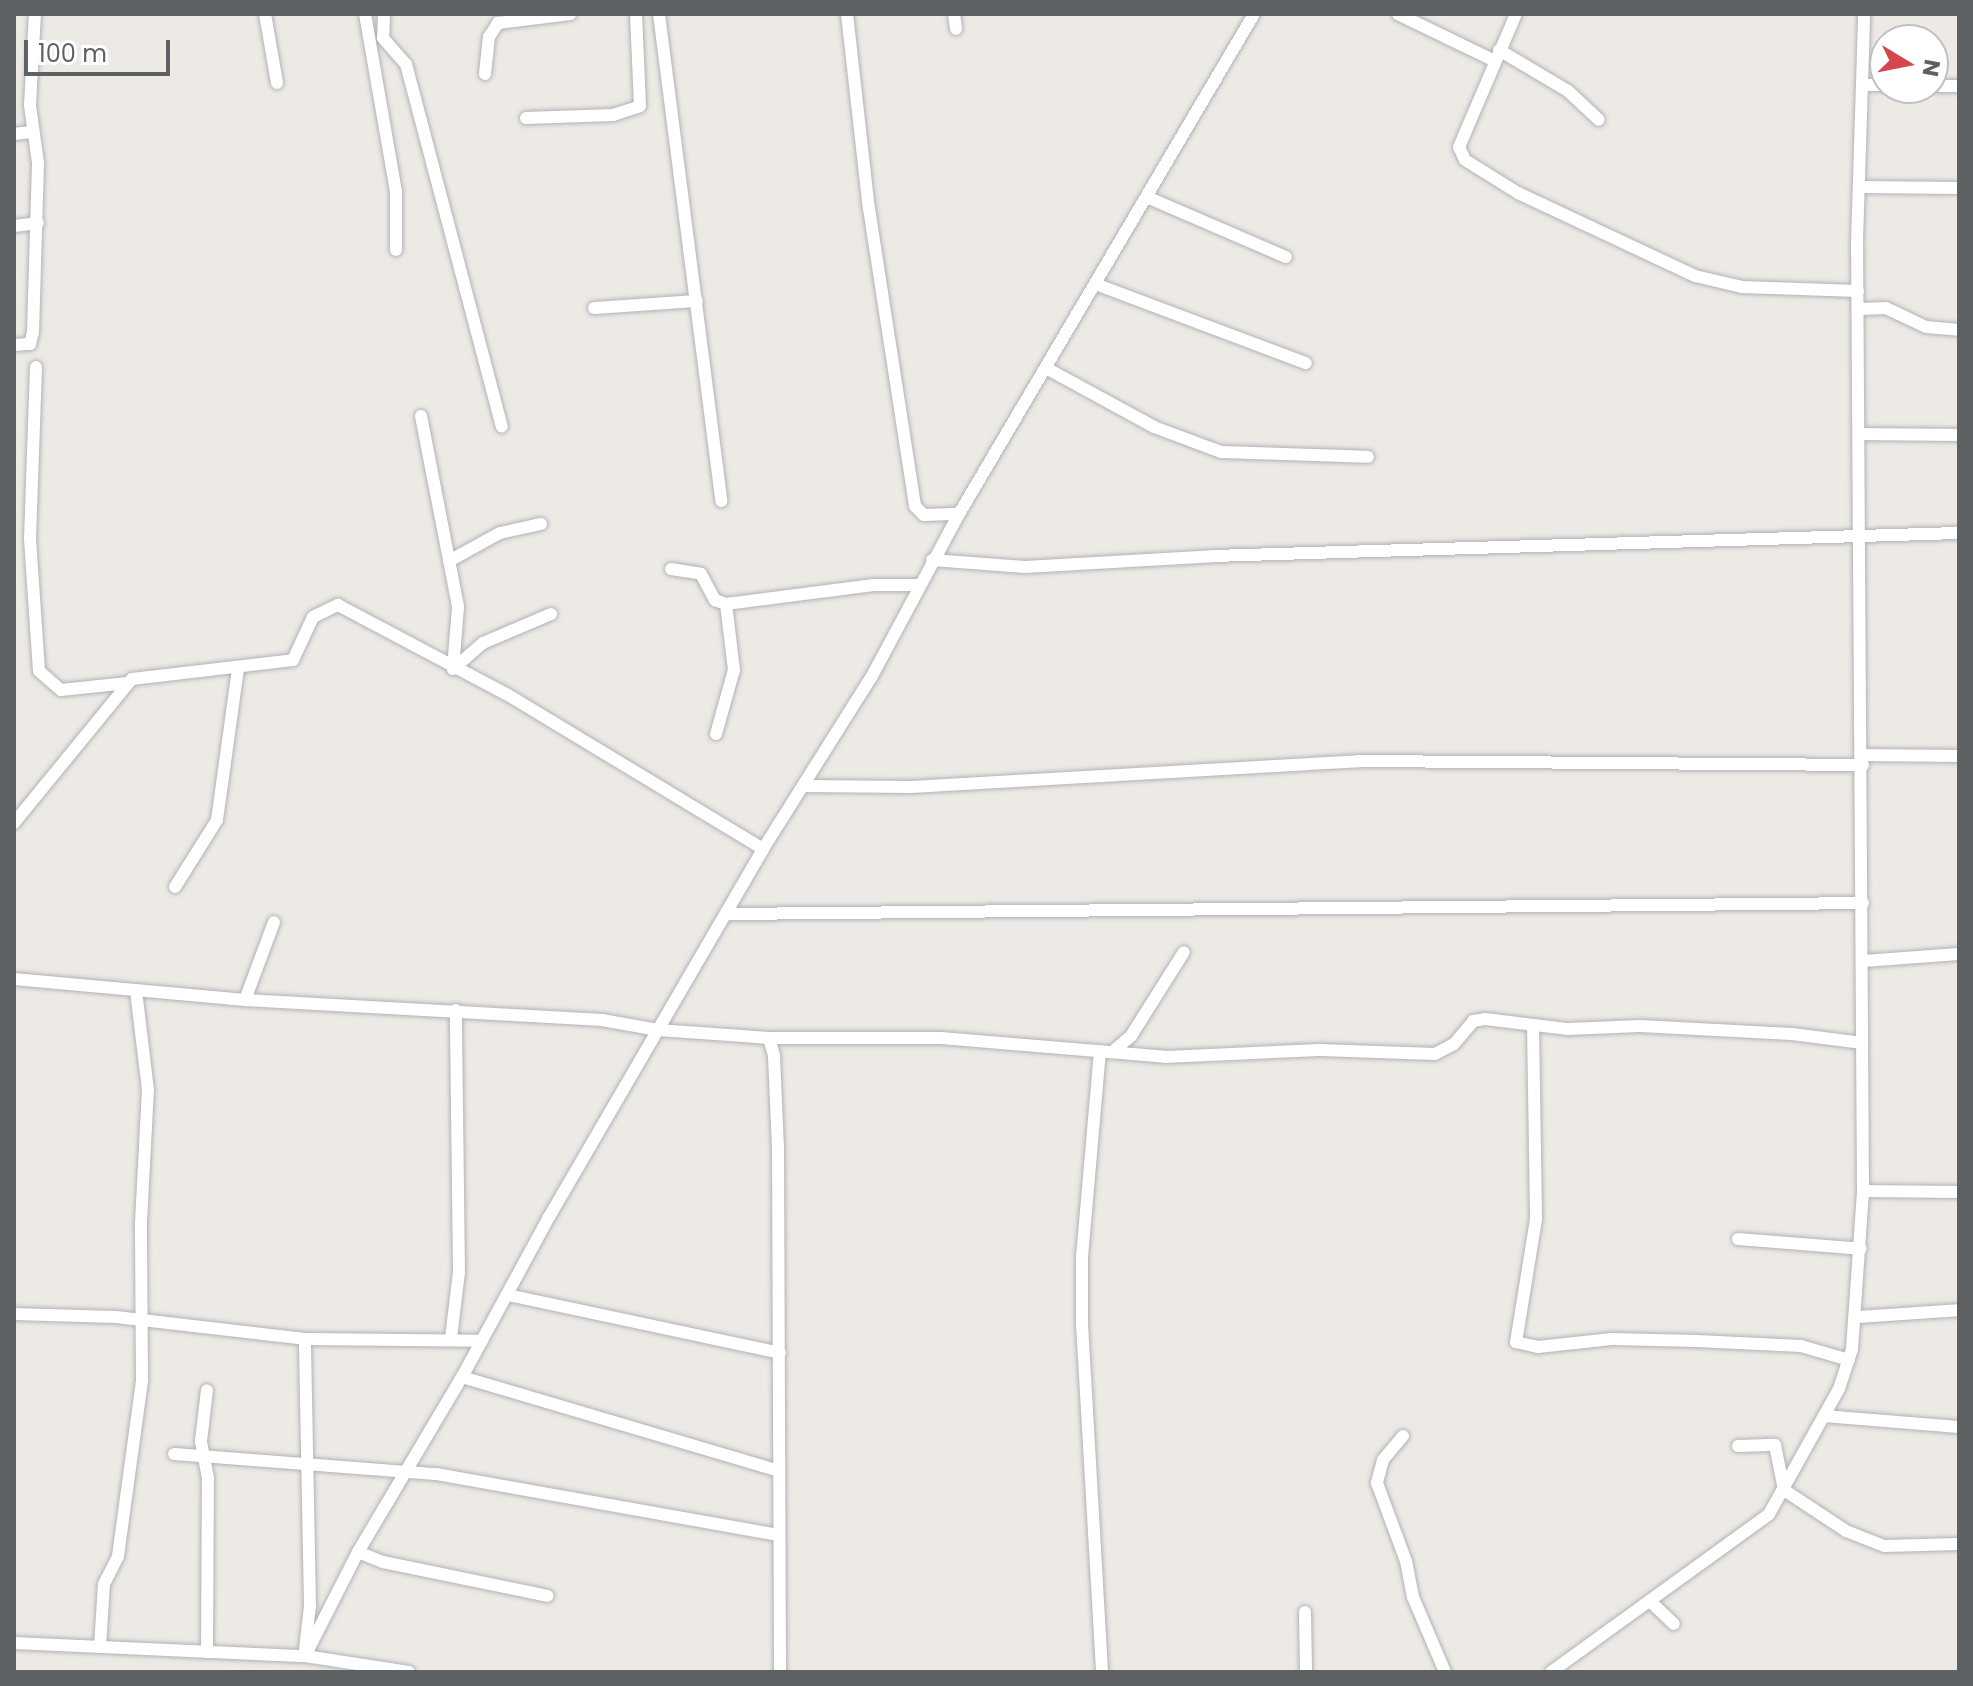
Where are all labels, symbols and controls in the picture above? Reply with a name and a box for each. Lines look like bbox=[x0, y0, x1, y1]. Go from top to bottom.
scale bar bbox=[28, 24, 174, 74]
north arrow bbox=[1869, 24, 1949, 104]
text: 100 m bbox=[38, 37, 107, 70]
text: N bbox=[1914, 57, 1948, 79]

